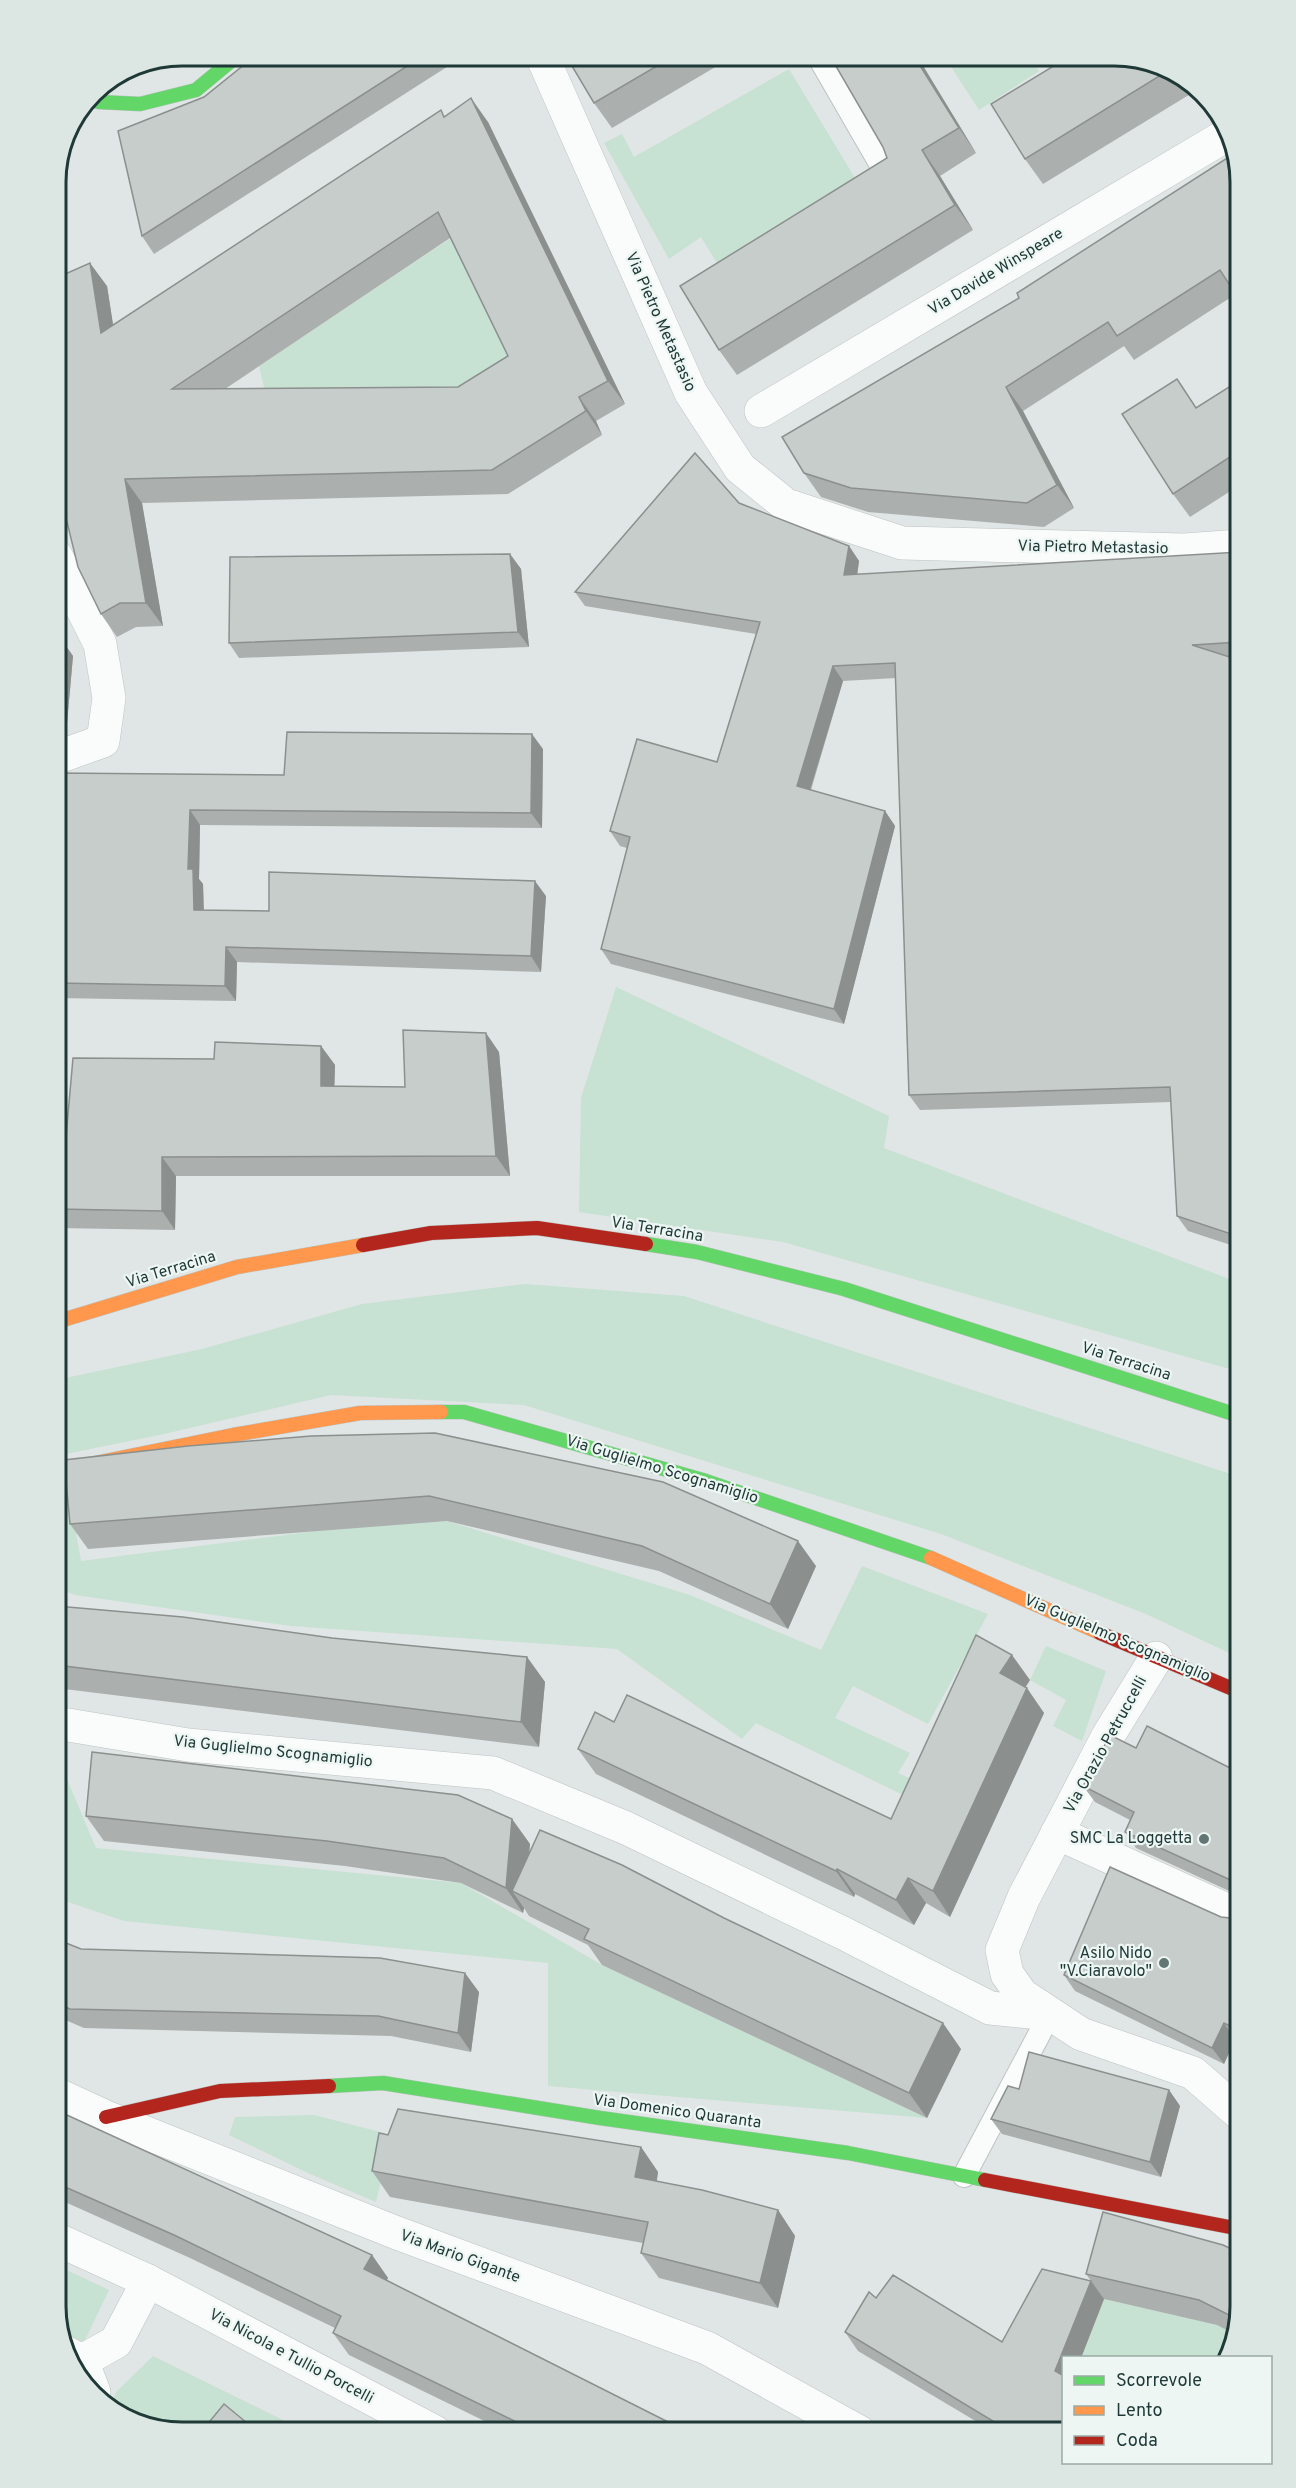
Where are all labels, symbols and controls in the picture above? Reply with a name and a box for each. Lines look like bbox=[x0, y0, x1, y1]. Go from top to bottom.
street label: Via Davide Winspeare bbox=[925, 224, 1067, 320]
street label: Via Pietro Metastasio bbox=[620, 249, 700, 395]
street label: Via Pietro Metastasio bbox=[1017, 537, 1169, 559]
street label: Via Terracina bbox=[610, 1213, 704, 1247]
street label: Via Terracina bbox=[124, 1247, 218, 1293]
street label: Via Terracina bbox=[1079, 1338, 1173, 1386]
street label: Via Guglielmo Scognamiglio bbox=[563, 1431, 761, 1509]
street label: Via Guglielmo Scognamiglio bbox=[1021, 1591, 1213, 1687]
street label: Via Orazio Petruccelli bbox=[1060, 1673, 1152, 1817]
street label: Via Guglielmo Scognamiglio bbox=[172, 1732, 374, 1772]
place label: SMC La Loggetta bbox=[1070, 1829, 1192, 1849]
marker: SMC La Loggetta bbox=[1197, 1832, 1211, 1846]
place label: Asilo Nido "V.Ciaravolo" bbox=[1060, 1944, 1152, 1982]
marker: Asilo Nido "V.Ciaravolo" bbox=[1157, 1956, 1171, 1970]
street label: Via Domenico Quaranta bbox=[592, 2090, 762, 2134]
street label: Via Mario Gigante bbox=[397, 2226, 523, 2288]
street label: Via Nicola e Tullio Porcelli bbox=[205, 2305, 377, 2409]
legend bbox=[1062, 2356, 1272, 2464]
text: Scorrevole bbox=[1116, 2370, 1202, 2393]
text: Lento bbox=[1116, 2400, 1162, 2423]
text: Coda bbox=[1116, 2430, 1158, 2453]

